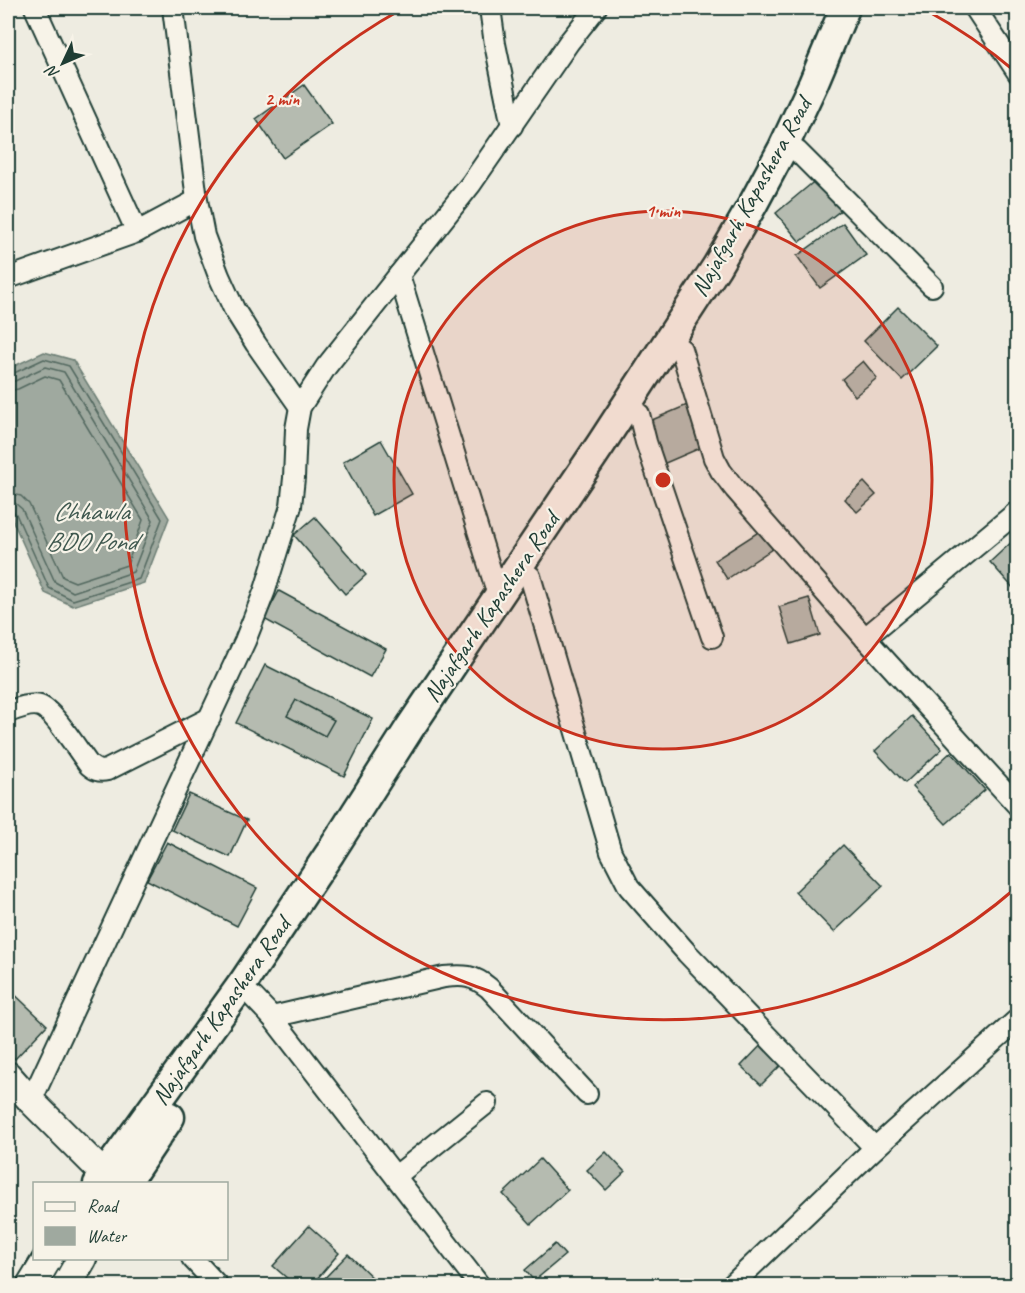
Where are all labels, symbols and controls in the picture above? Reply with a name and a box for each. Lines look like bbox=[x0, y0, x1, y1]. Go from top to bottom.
north arrow bbox=[33, 33, 93, 93]
text: N bbox=[40, 60, 64, 83]
text: 2 min bbox=[265, 88, 300, 110]
street label: Najafgarh Kapashera Road bbox=[684, 89, 820, 302]
text: 1 min bbox=[646, 200, 681, 222]
centre of rings bbox=[653, 470, 673, 490]
water label: Chhawla BDO Pond bbox=[46, 495, 144, 558]
street label: Najafgarh Kapashera Road bbox=[416, 503, 568, 708]
street label: Najafgarh Kapashera Road bbox=[145, 908, 299, 1111]
legend bbox=[33, 1182, 228, 1260]
text: Road bbox=[87, 1195, 120, 1217]
text: Water bbox=[87, 1225, 128, 1247]

